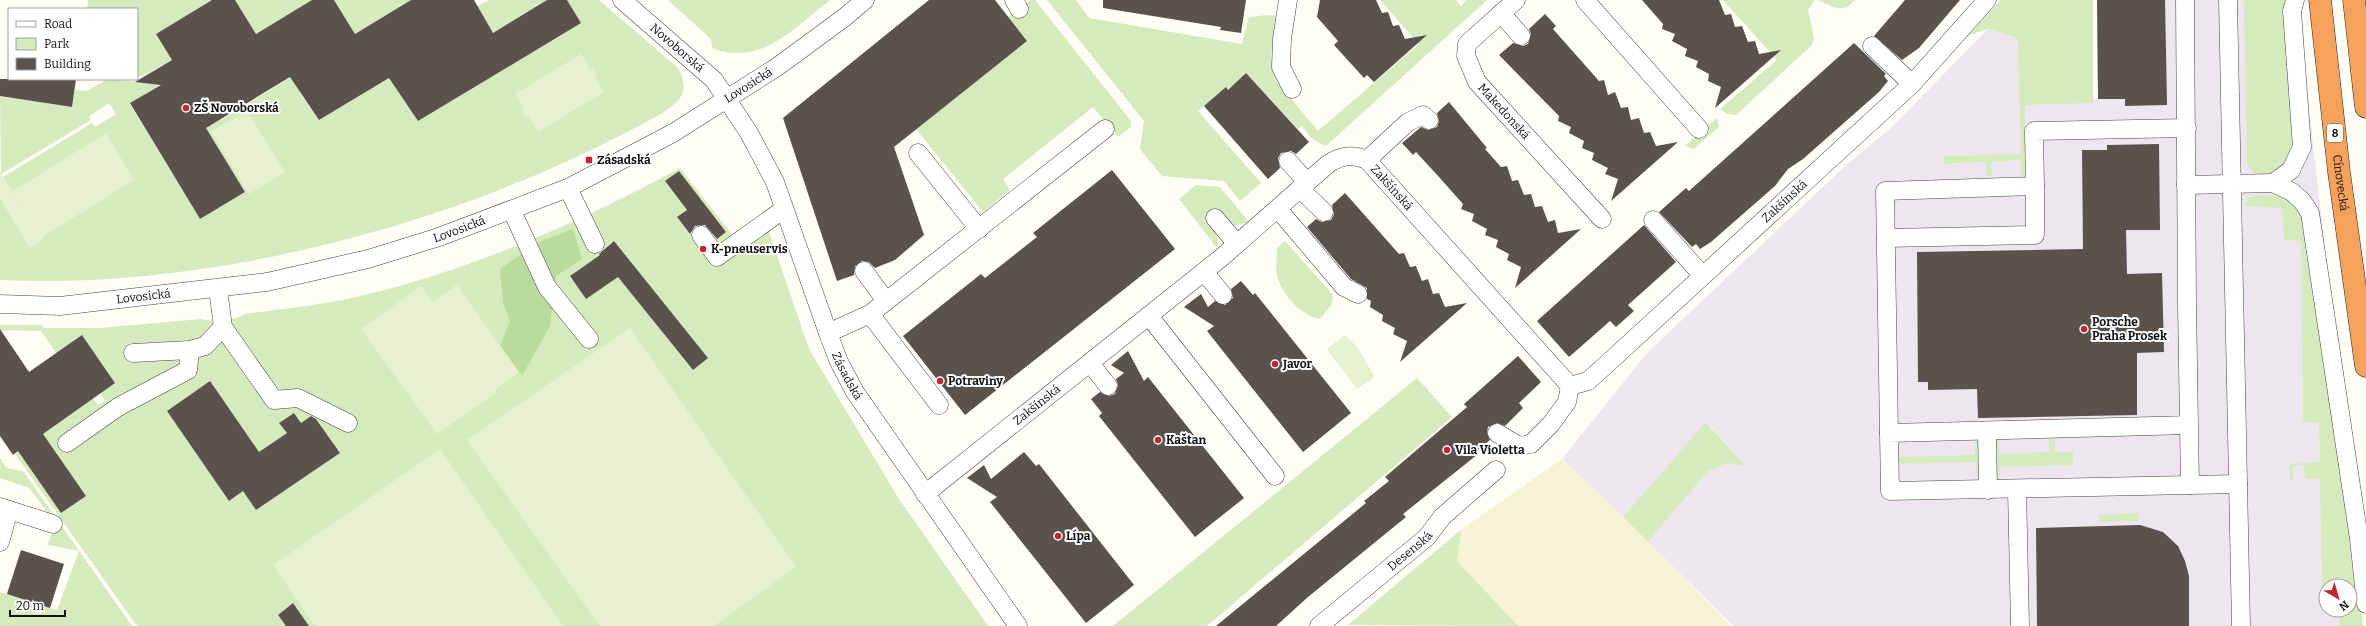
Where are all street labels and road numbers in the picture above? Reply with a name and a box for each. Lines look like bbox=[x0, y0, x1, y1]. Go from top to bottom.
street label: Novoborská bbox=[647, 21, 707, 75]
street label: Lovosická bbox=[722, 64, 775, 106]
street label: Makedonská bbox=[1475, 81, 1533, 143]
road number: 8 bbox=[2327, 124, 2343, 142]
street label: Cínovecká bbox=[2330, 154, 2351, 212]
street label: Zakšínská bbox=[1368, 162, 1416, 213]
street label: Zakšínská bbox=[1759, 177, 1810, 225]
street label: Lovosická bbox=[432, 213, 488, 245]
street label: Lovosická bbox=[116, 286, 172, 306]
street label: Zásadská bbox=[829, 350, 866, 403]
street label: Zakšínská bbox=[1010, 382, 1064, 428]
street label: Desenská bbox=[1385, 528, 1436, 573]

